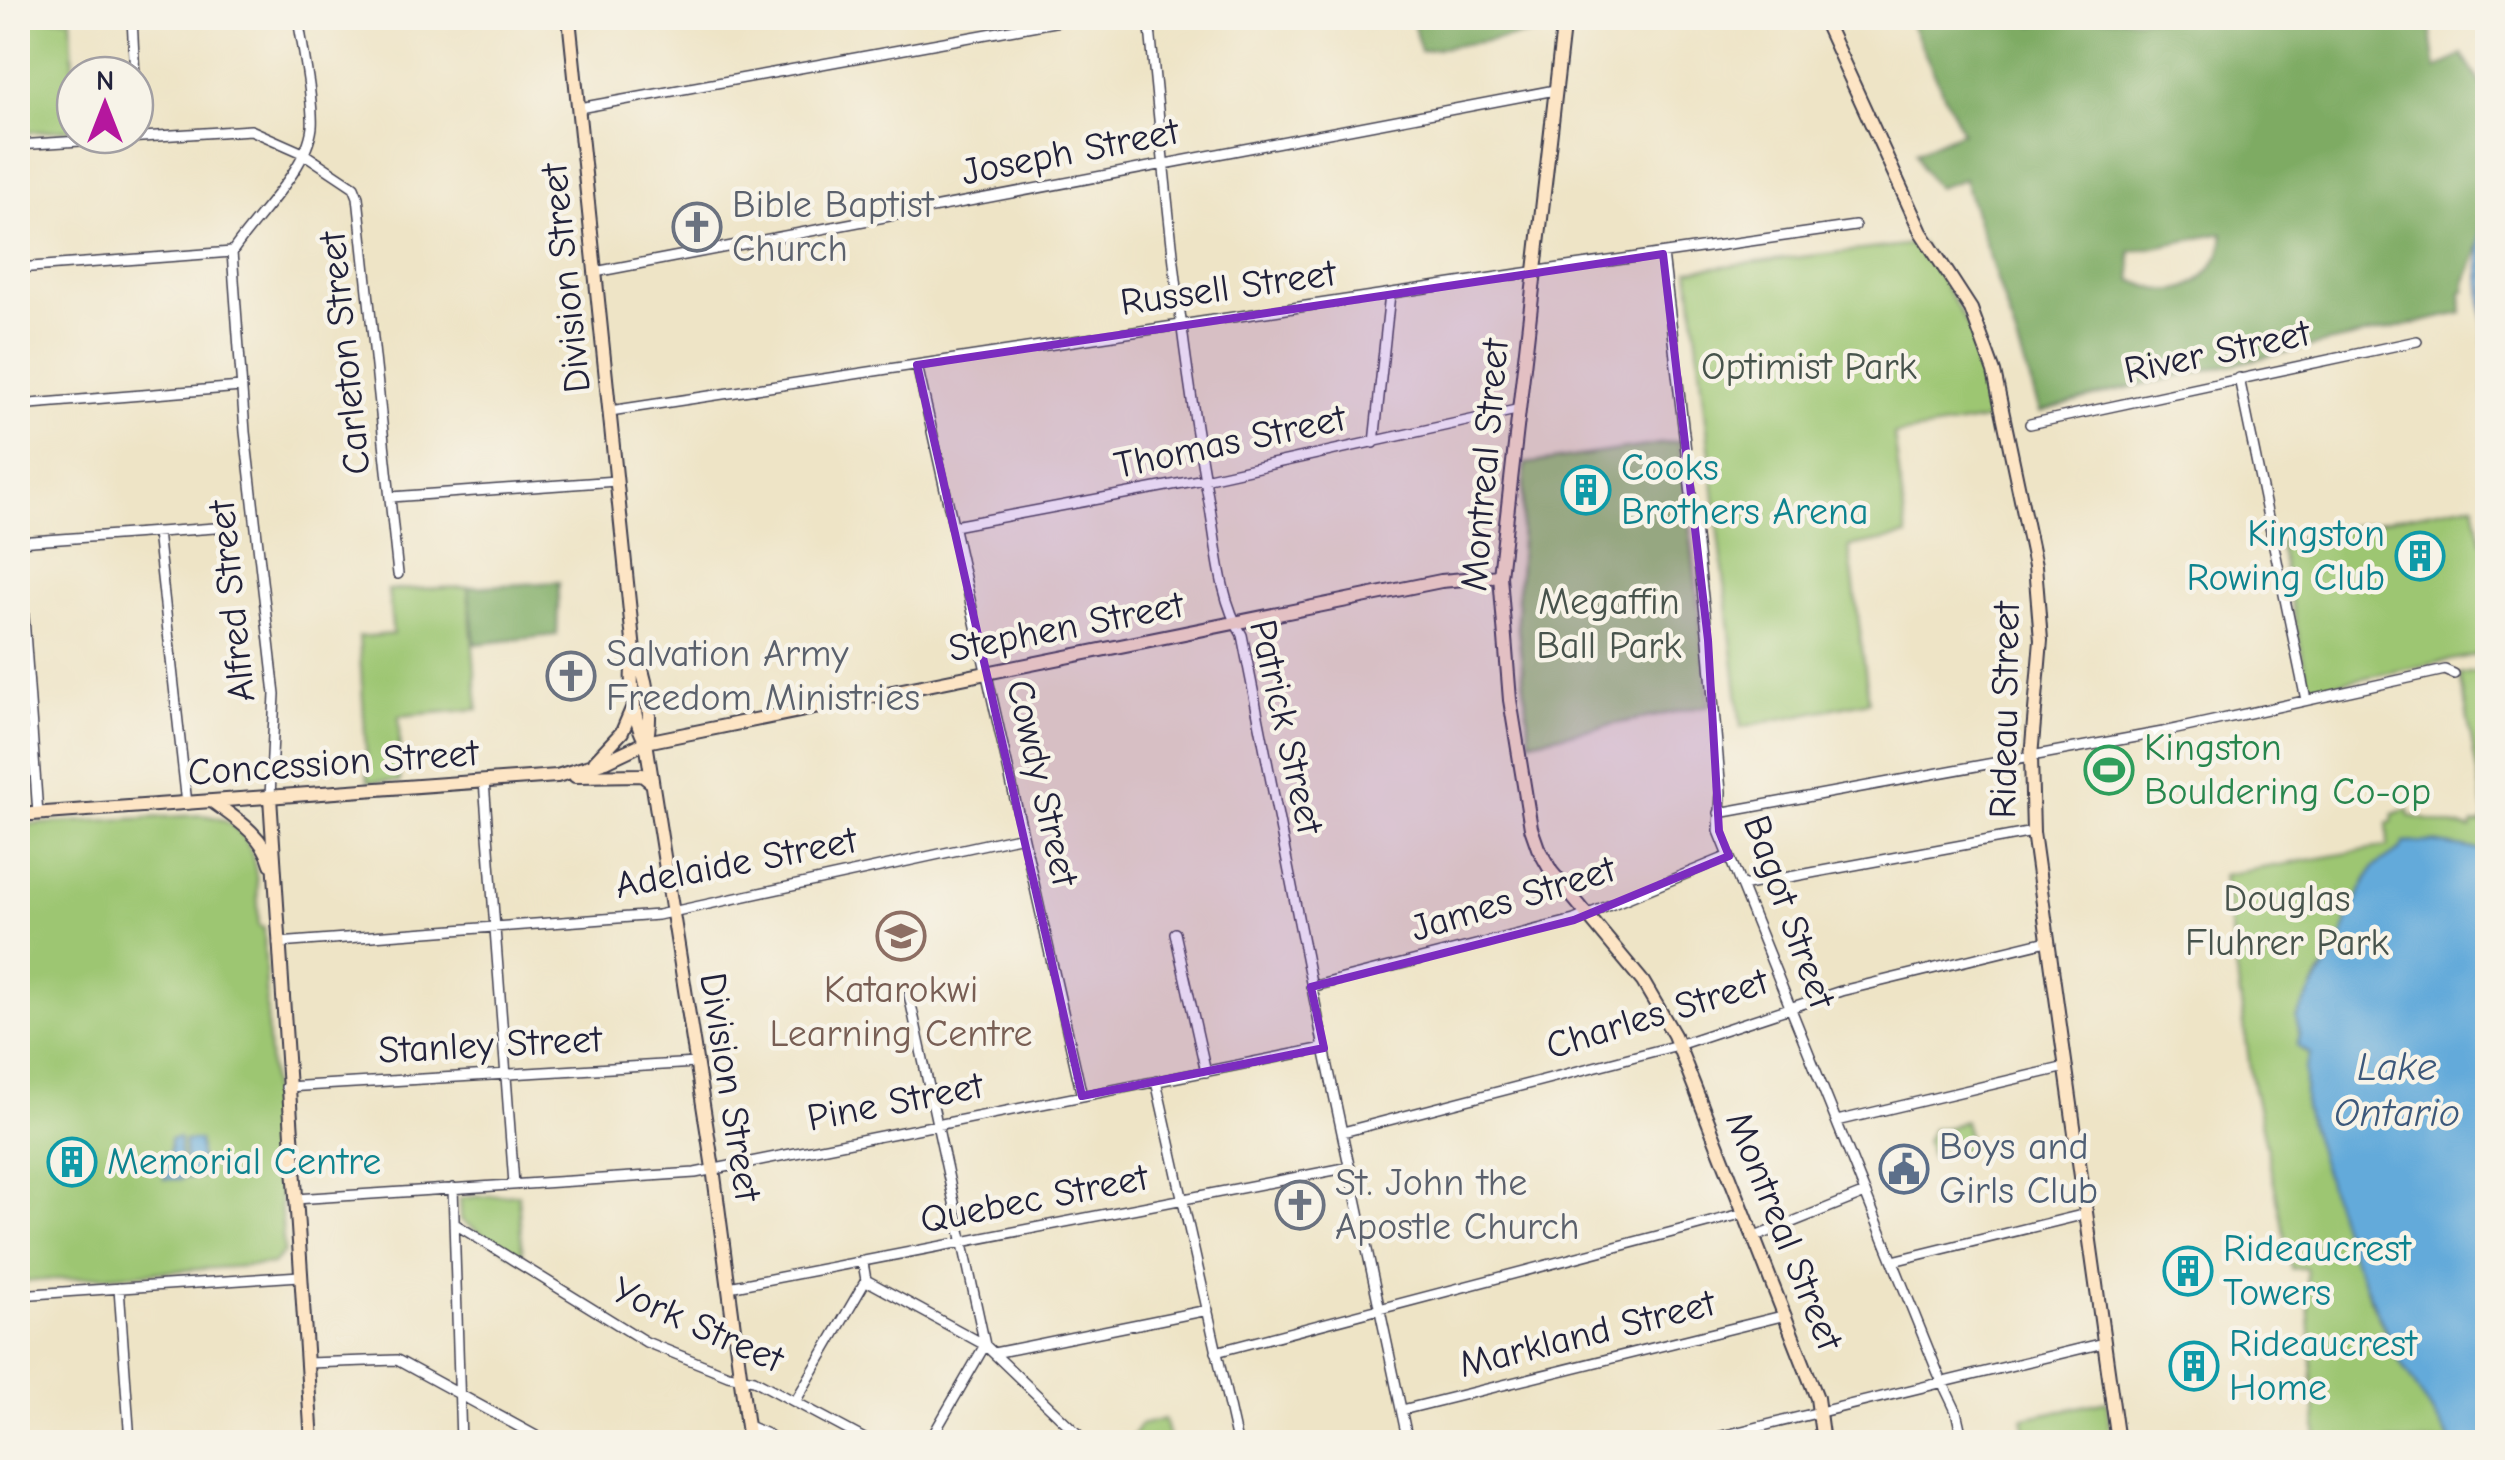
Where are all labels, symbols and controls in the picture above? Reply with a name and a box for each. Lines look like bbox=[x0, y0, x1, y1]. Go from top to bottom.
north arrow bbox=[55, 55, 155, 155]
text: N bbox=[96, 65, 114, 97]
street label: Joseph Street bbox=[958, 109, 1183, 195]
street label: Division Street bbox=[532, 160, 600, 395]
place label: Bible Baptist Church bbox=[732, 183, 935, 271]
church icon: Bible Baptist Church bbox=[671, 201, 723, 253]
street label: Carleton Street bbox=[310, 228, 380, 477]
street label: Russell Street bbox=[1117, 251, 1340, 325]
street label: River Street bbox=[2120, 311, 2315, 393]
street label: Montreal Street bbox=[1452, 336, 1518, 593]
park label: Optimist Park bbox=[1701, 345, 1918, 389]
street label: Thomas Street bbox=[1110, 396, 1351, 488]
place label: Cooks Brothers Arena bbox=[1621, 446, 1869, 534]
building icon: Cooks Brothers Arena bbox=[1560, 464, 1612, 516]
street label: Alfred Street bbox=[199, 497, 264, 704]
place label: Kingston Rowing Club bbox=[2186, 512, 2385, 600]
building icon: Kingston Rowing Club bbox=[2394, 530, 2446, 582]
park label: Megaffin Ball Park bbox=[1536, 580, 1682, 668]
street label: Stephen Street bbox=[945, 582, 1188, 671]
street label: Rideau Street bbox=[1981, 600, 2029, 819]
street label: Patrick Street bbox=[1240, 616, 1332, 839]
place label: Salvation Army Freedom Ministries bbox=[606, 632, 920, 720]
church icon: Salvation Army Freedom Ministries bbox=[545, 650, 597, 702]
street label: Cowdy Street bbox=[997, 676, 1087, 891]
place label: Kingston Bouldering Co-op bbox=[2144, 726, 2431, 814]
street label: Concession Street bbox=[186, 731, 481, 795]
sports icon: Kingston Bouldering Co-op bbox=[2083, 744, 2135, 796]
street label: Bagot Street bbox=[1734, 810, 1845, 1015]
street label: Adelaide Street bbox=[612, 818, 861, 908]
street label: James Street bbox=[1406, 847, 1621, 951]
park label: Douglas Fluhrer Park bbox=[2185, 877, 2390, 965]
school or university icon: Katarokwi Learning Centre bbox=[875, 910, 927, 962]
street label: Charles Street bbox=[1541, 959, 1774, 1069]
place label: Katarokwi Learning Centre bbox=[769, 968, 1033, 1056]
street label: Division Street bbox=[690, 970, 770, 1205]
street label: Stanley Street bbox=[377, 1017, 604, 1073]
water label: Lake Ontario bbox=[2334, 1044, 2460, 1136]
street label: Pine Street bbox=[804, 1063, 988, 1141]
street label: Montreal Street bbox=[1716, 1105, 1852, 1358]
place label: Boys and Girls Club bbox=[1939, 1125, 2098, 1213]
building icon: Memorial Centre bbox=[46, 1136, 98, 1188]
place label: Memorial Centre bbox=[107, 1140, 381, 1184]
public building icon: Boys and Girls Club bbox=[1878, 1143, 1930, 1195]
street label: Quebec Street bbox=[916, 1155, 1153, 1243]
place label: St. John the Apostle Church bbox=[1335, 1161, 1580, 1249]
church icon: St. John the Apostle Church bbox=[1274, 1179, 1326, 1231]
place label: Rideaucrest Towers bbox=[2223, 1227, 2412, 1315]
building icon: Rideaucrest Towers bbox=[2162, 1245, 2214, 1297]
street label: York Street bbox=[606, 1268, 791, 1383]
street label: Markland Street bbox=[1455, 1281, 1720, 1387]
place label: Rideaucrest Home bbox=[2229, 1322, 2418, 1410]
building icon: Rideaucrest Home bbox=[2168, 1340, 2220, 1392]

